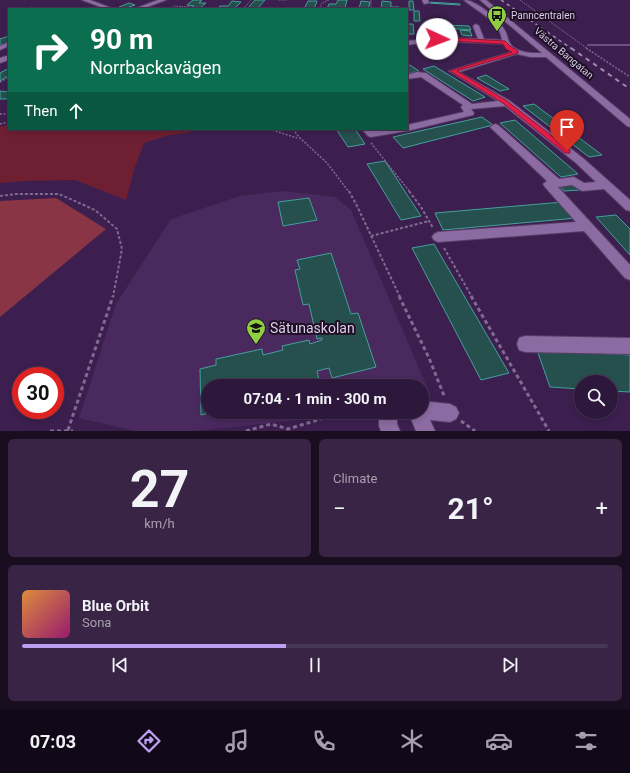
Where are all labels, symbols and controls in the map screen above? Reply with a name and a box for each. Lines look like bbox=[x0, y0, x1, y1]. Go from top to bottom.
bus stop icon: Panncentralen bbox=[486, 4, 508, 32]
place label: Panncentralen bbox=[511, 10, 575, 21]
position arrow bbox=[416, 18, 458, 60]
text: 90 m bbox=[90, 23, 153, 56]
icon: right bbox=[24, 24, 76, 76]
street label: Västra Bangatan bbox=[532, 25, 596, 81]
text: Norrbackavägen bbox=[90, 57, 221, 78]
icon: ahead bbox=[65, 100, 87, 122]
text: Then bbox=[24, 102, 57, 120]
pin bbox=[550, 110, 584, 151]
icon: arrive bbox=[556, 116, 578, 138]
school or university icon: Sätunaskolan bbox=[245, 317, 267, 345]
place label: Sätunaskolan bbox=[270, 320, 355, 336]
speed limit sign: 30 bbox=[12, 367, 64, 419]
map controls bbox=[574, 375, 618, 419]
button: search bbox=[574, 375, 618, 419]
text: 07:04 · 1 min · 300 m bbox=[244, 390, 386, 408]
text: 27 bbox=[130, 459, 189, 520]
text: Climate bbox=[333, 471, 377, 486]
text: 21° bbox=[447, 491, 494, 526]
text: − bbox=[333, 496, 346, 521]
text: + bbox=[596, 496, 608, 521]
text: km/h bbox=[144, 516, 175, 531]
text: Blue Orbit bbox=[82, 597, 149, 615]
text: Sona bbox=[82, 615, 111, 630]
icon: previous bbox=[109, 654, 131, 676]
icon: pause bbox=[304, 654, 326, 676]
icon: next bbox=[499, 654, 521, 676]
icon: directions bbox=[135, 727, 163, 755]
icon: music bbox=[223, 727, 251, 755]
icon: phone bbox=[310, 727, 338, 755]
icon: climate bbox=[398, 727, 426, 755]
icon: car bbox=[485, 727, 513, 755]
icon: filters bbox=[572, 727, 600, 755]
text: 07:03 bbox=[30, 731, 76, 752]

